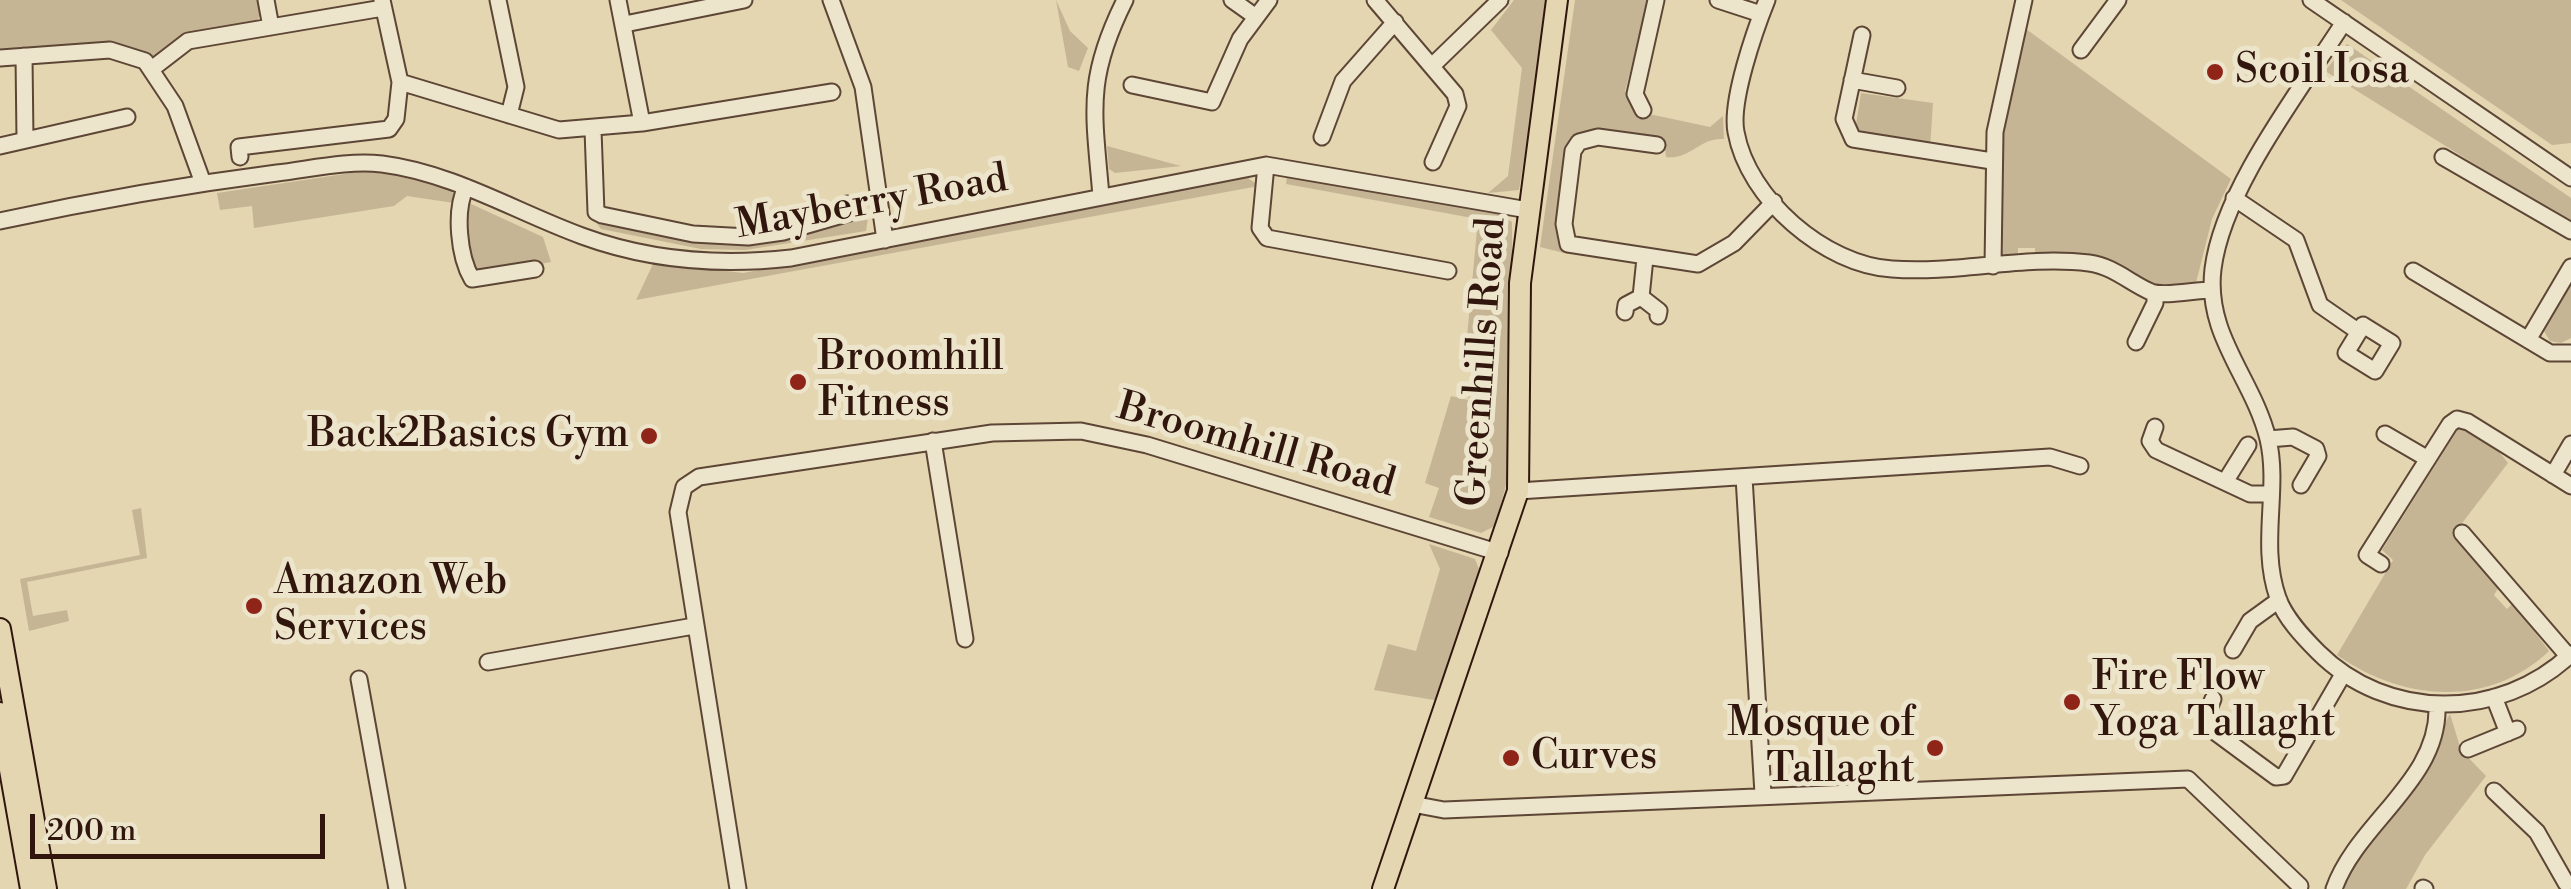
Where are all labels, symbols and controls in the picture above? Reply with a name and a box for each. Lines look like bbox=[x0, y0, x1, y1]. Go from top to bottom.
place label: Scoil Iosa bbox=[2235, 48, 2409, 96]
marker: Scoil Iosa bbox=[2204, 61, 2226, 83]
street label: Mayberry Road bbox=[732, 156, 1012, 252]
street label: Greenhills Road bbox=[1450, 216, 1518, 508]
place label: Broomhill Fitness bbox=[818, 335, 1004, 429]
marker: Broomhill Fitness bbox=[787, 371, 809, 393]
street label: Broomhill Road bbox=[1112, 384, 1400, 510]
place label: Back2Basics Gym bbox=[308, 412, 629, 460]
marker: Back2Basics Gym bbox=[638, 425, 660, 447]
place label: Amazon Web Services bbox=[274, 559, 507, 653]
marker: Amazon Web Services bbox=[243, 595, 265, 617]
place label: Fire Flow Yoga Tallaght bbox=[2092, 655, 2336, 749]
marker: Fire Flow Yoga Tallaght bbox=[2061, 691, 2083, 713]
place label: Mosque of Tallaght bbox=[1727, 701, 1915, 795]
place label: Curves bbox=[1531, 734, 1657, 782]
marker: Mosque of Tallaght bbox=[1924, 737, 1946, 759]
marker: Curves bbox=[1500, 747, 1522, 769]
scale bar bbox=[35, 794, 330, 856]
text: 200 m bbox=[47, 812, 136, 850]

